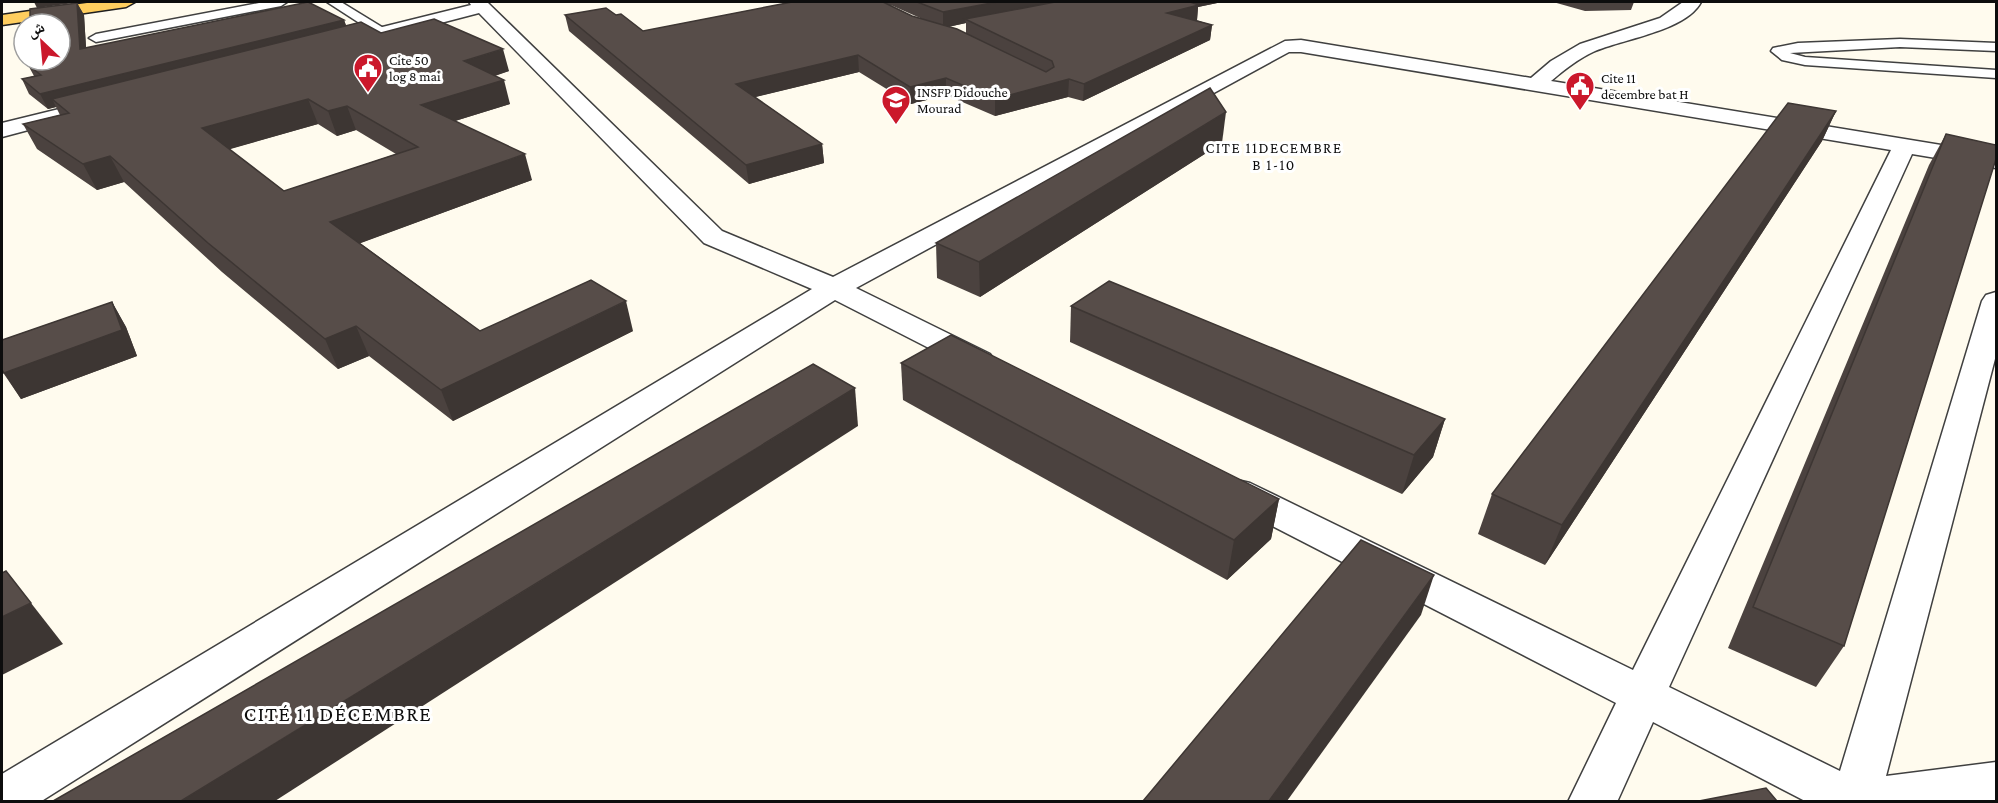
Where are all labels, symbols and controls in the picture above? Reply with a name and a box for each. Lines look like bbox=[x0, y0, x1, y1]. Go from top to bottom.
north arrow bbox=[12, 12, 72, 72]
text: ش bbox=[24, 18, 47, 41]
public building icon: Cite 50 log 8 mai bbox=[352, 52, 384, 94]
place label: Cite 50 log 8 mai bbox=[389, 52, 441, 84]
public building icon: Cite 11 decembre bat H bbox=[1564, 70, 1596, 112]
place label: Cite 11 decembre bat H bbox=[1601, 70, 1688, 102]
school or university icon: INSFP Didouche Mourad bbox=[880, 84, 912, 126]
place label: INSFP Didouche Mourad bbox=[917, 84, 1008, 116]
district label: CITE 11DECEMBRE B 1-10 bbox=[1205, 140, 1343, 173]
district label: CITÉ 11 DÉCEMBRE bbox=[244, 702, 432, 726]

